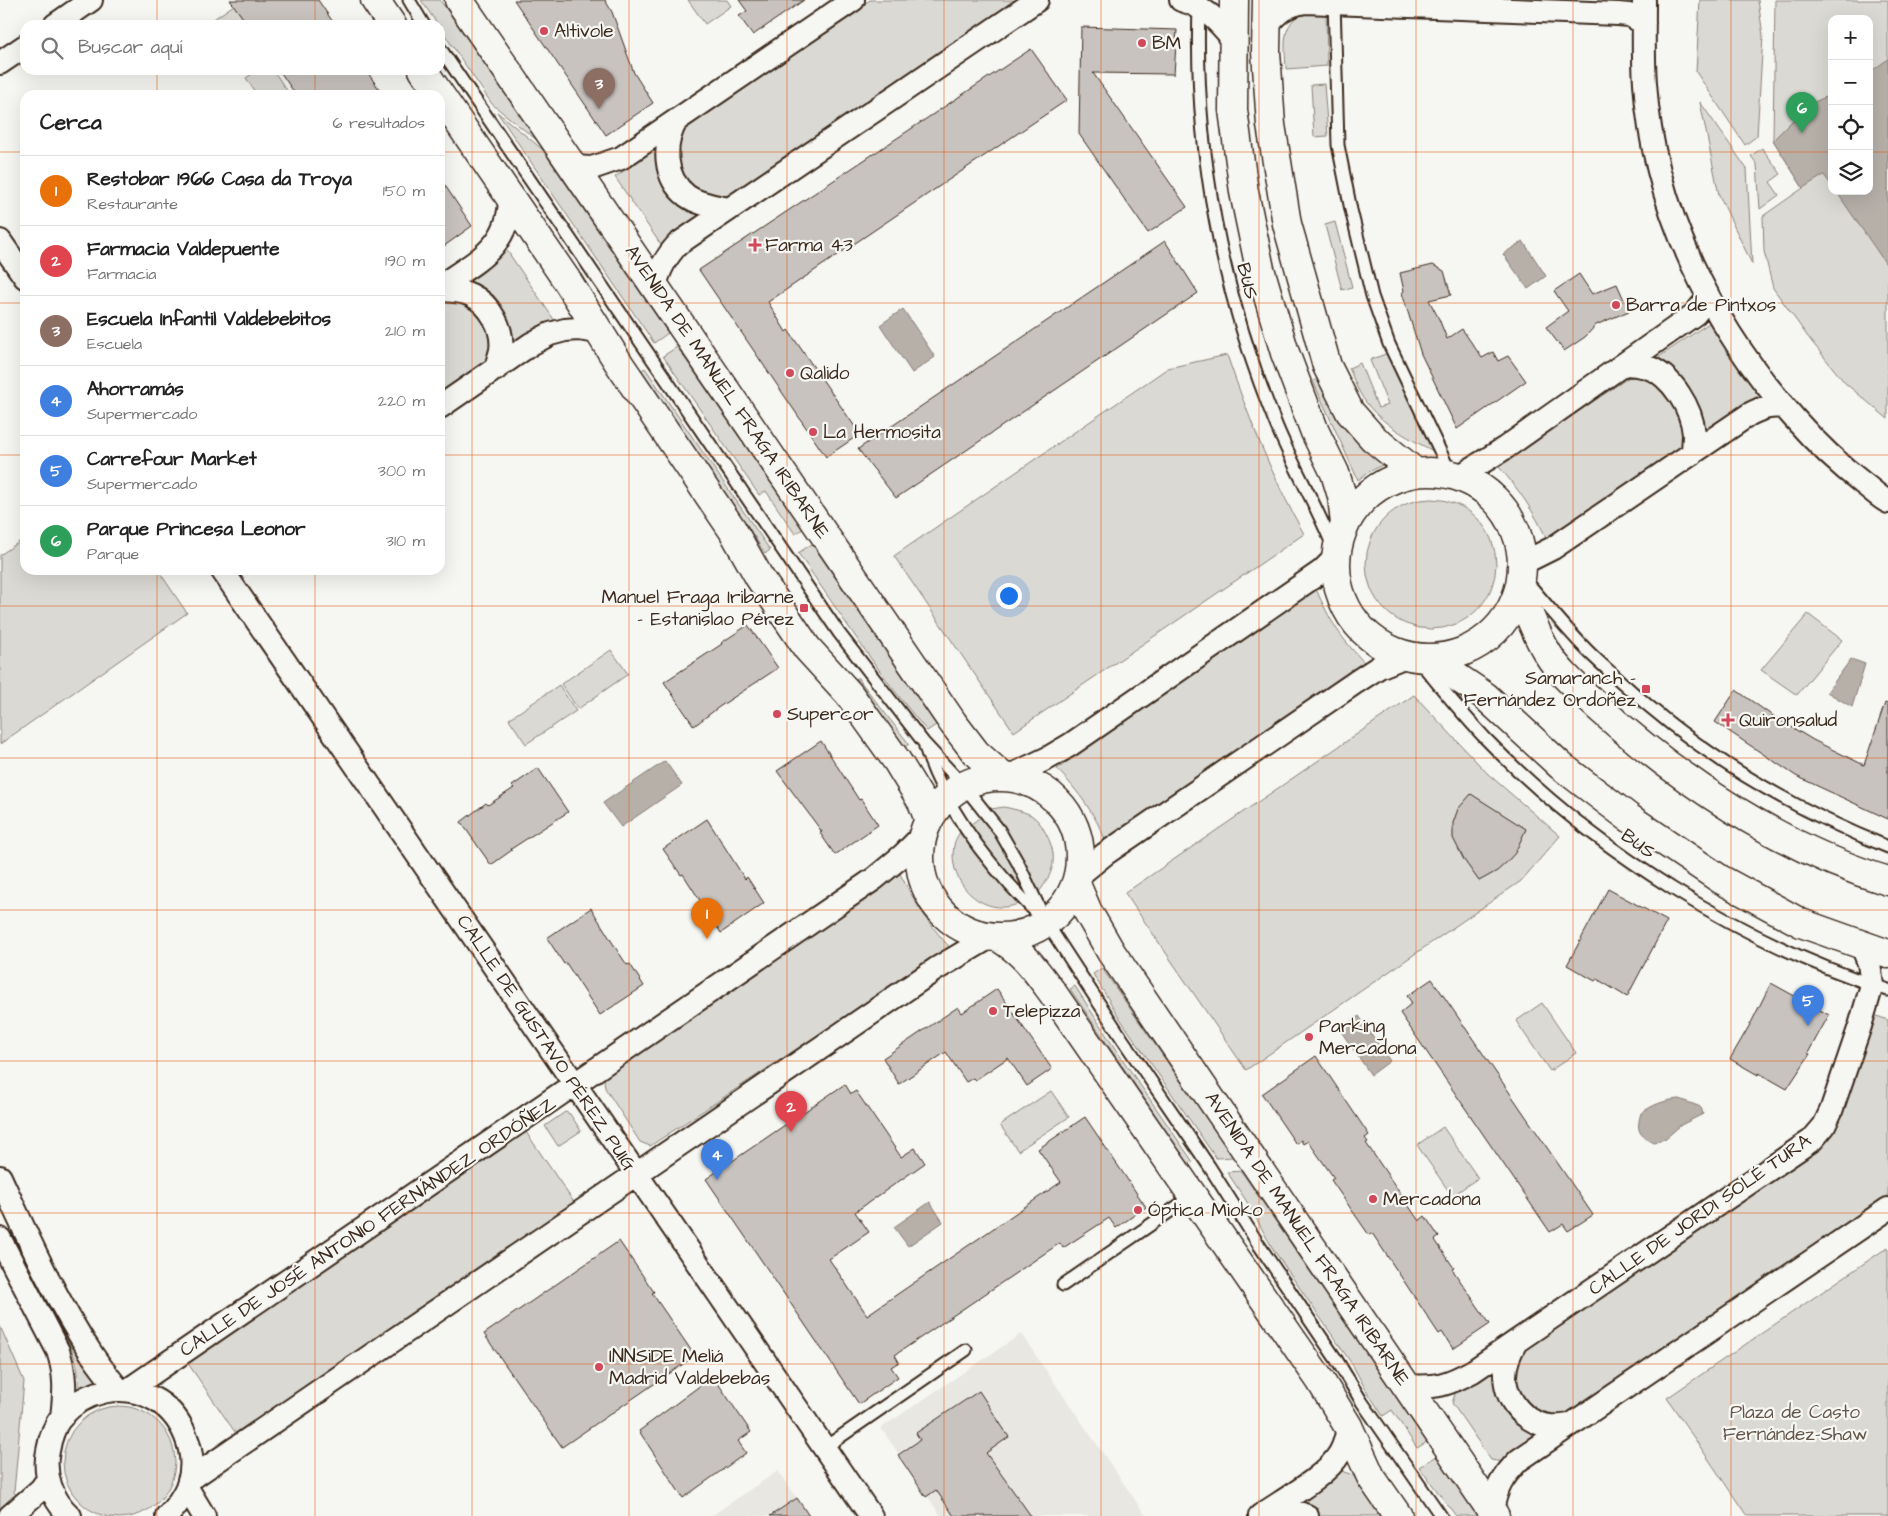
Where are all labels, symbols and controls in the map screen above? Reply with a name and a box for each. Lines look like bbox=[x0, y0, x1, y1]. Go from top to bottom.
map controls bbox=[1828, 15, 1873, 195]
button: + bbox=[1828, 15, 1873, 60]
place label: Altivole bbox=[554, 18, 614, 45]
search box bbox=[20, 20, 445, 75]
marker: Altivole bbox=[538, 25, 550, 37]
place label: BM bbox=[1152, 30, 1182, 57]
icon: search bbox=[38, 34, 66, 62]
text: Buscar aquí bbox=[78, 34, 182, 61]
marker: BM bbox=[1136, 37, 1148, 49]
button: − bbox=[1828, 60, 1873, 105]
pin: 3 bbox=[583, 68, 615, 109]
pin: 6 bbox=[1786, 92, 1818, 133]
button: locate bbox=[1828, 105, 1873, 150]
text: Cerca bbox=[40, 108, 102, 137]
text: 6 resultados bbox=[333, 112, 425, 134]
button: layers bbox=[1828, 150, 1873, 195]
text: Restobar 1966 Casa da Troya bbox=[87, 166, 352, 193]
text: 1 bbox=[55, 180, 57, 202]
text: 150 m bbox=[383, 180, 425, 202]
text: Restaurante bbox=[87, 193, 178, 215]
place label: Farma 43 bbox=[765, 232, 853, 259]
text: Farmacia Valdepuente bbox=[87, 236, 280, 263]
marker: Farma 43 bbox=[749, 239, 761, 251]
street label: AVENIDA DE MANUEL FRAGA IRIBARNE bbox=[618, 240, 836, 544]
text: 2 bbox=[51, 250, 61, 272]
text: 190 m bbox=[385, 250, 425, 272]
street label: BUS bbox=[1229, 260, 1265, 302]
text: Farmacia bbox=[87, 263, 156, 285]
place label: Barra de Pintxos bbox=[1626, 292, 1776, 319]
marker: Barra de Pintxos bbox=[1610, 299, 1622, 311]
text: Escuela Infantil Valdebebitos bbox=[87, 306, 331, 333]
text: 3 bbox=[52, 320, 60, 342]
text: 210 m bbox=[385, 320, 425, 342]
text: Escuela bbox=[87, 333, 142, 355]
place label: Qalido bbox=[800, 360, 850, 387]
marker: Qalido bbox=[784, 367, 796, 379]
text: Ahorramás bbox=[87, 376, 184, 403]
text: 4 bbox=[51, 390, 61, 412]
text: 220 m bbox=[378, 390, 425, 412]
text: Supermercado bbox=[87, 403, 197, 425]
place label: La Hermosita bbox=[823, 419, 941, 446]
marker: La Hermosita bbox=[807, 426, 819, 438]
text: Carrefour Market bbox=[87, 446, 257, 473]
text: 5 bbox=[50, 460, 62, 482]
text: 300 m bbox=[378, 460, 425, 482]
text: Supermercado bbox=[87, 473, 197, 495]
text: Parque Princesa Leonor bbox=[87, 516, 305, 543]
text: 6 bbox=[51, 530, 61, 552]
text: 310 m bbox=[386, 530, 425, 552]
text: Parque bbox=[87, 543, 139, 565]
your location bbox=[996, 583, 1022, 609]
place label: Manuel Fraga Iribarne - Estanislao Pérez bbox=[601, 584, 795, 633]
marker: Manuel Fraga Iribarne - Estanislao Pérez bbox=[798, 602, 810, 614]
place label: Samaranch - Fernández Ordoñez bbox=[1464, 665, 1637, 714]
marker: Samaranch - Fernández Ordoñez bbox=[1640, 683, 1652, 695]
place label: Supercor bbox=[787, 701, 874, 728]
place label: Quironsalud bbox=[1739, 707, 1838, 734]
marker: Supercor bbox=[771, 708, 783, 720]
marker: Quironsalud bbox=[1721, 713, 1735, 727]
street label: BUS bbox=[1615, 823, 1661, 865]
pin: 1 bbox=[691, 898, 723, 939]
street label: CALLE DE GUSTAVO PÉREZ PUIG bbox=[450, 910, 642, 1176]
pin: 5 bbox=[1792, 985, 1824, 1026]
place label: Telepizza bbox=[1003, 998, 1081, 1025]
marker: Telepizza bbox=[987, 1005, 999, 1017]
place label: Parking Mercadona bbox=[1319, 1013, 1417, 1062]
marker: Parking Mercadona bbox=[1303, 1031, 1315, 1043]
street label: AVENIDA DE MANUEL FRAGA IRIBARNE bbox=[1198, 1087, 1416, 1391]
street label: CALLE DE JOSÉ ANTONIO FERNÁNDEZ ORDÓÑEZ bbox=[174, 1090, 562, 1364]
pin: 2 bbox=[775, 1091, 807, 1132]
street label: CALLE DE JORDI SOLÉ TURA bbox=[1583, 1128, 1817, 1302]
pin: 4 bbox=[701, 1139, 733, 1180]
place label: Mercadona bbox=[1383, 1186, 1481, 1213]
marker: Mercadona bbox=[1367, 1193, 1379, 1205]
place label: Óptica Mioko bbox=[1148, 1197, 1263, 1224]
marker: Óptica Mioko bbox=[1132, 1204, 1144, 1216]
place label: INNSiDE Meliá Madrid Valdebebas bbox=[609, 1343, 770, 1392]
marker: INNSiDE Meliá Madrid Valdebebas bbox=[593, 1361, 605, 1373]
park label: Plaza de Casto Fernández-Shaw bbox=[1723, 1399, 1867, 1448]

